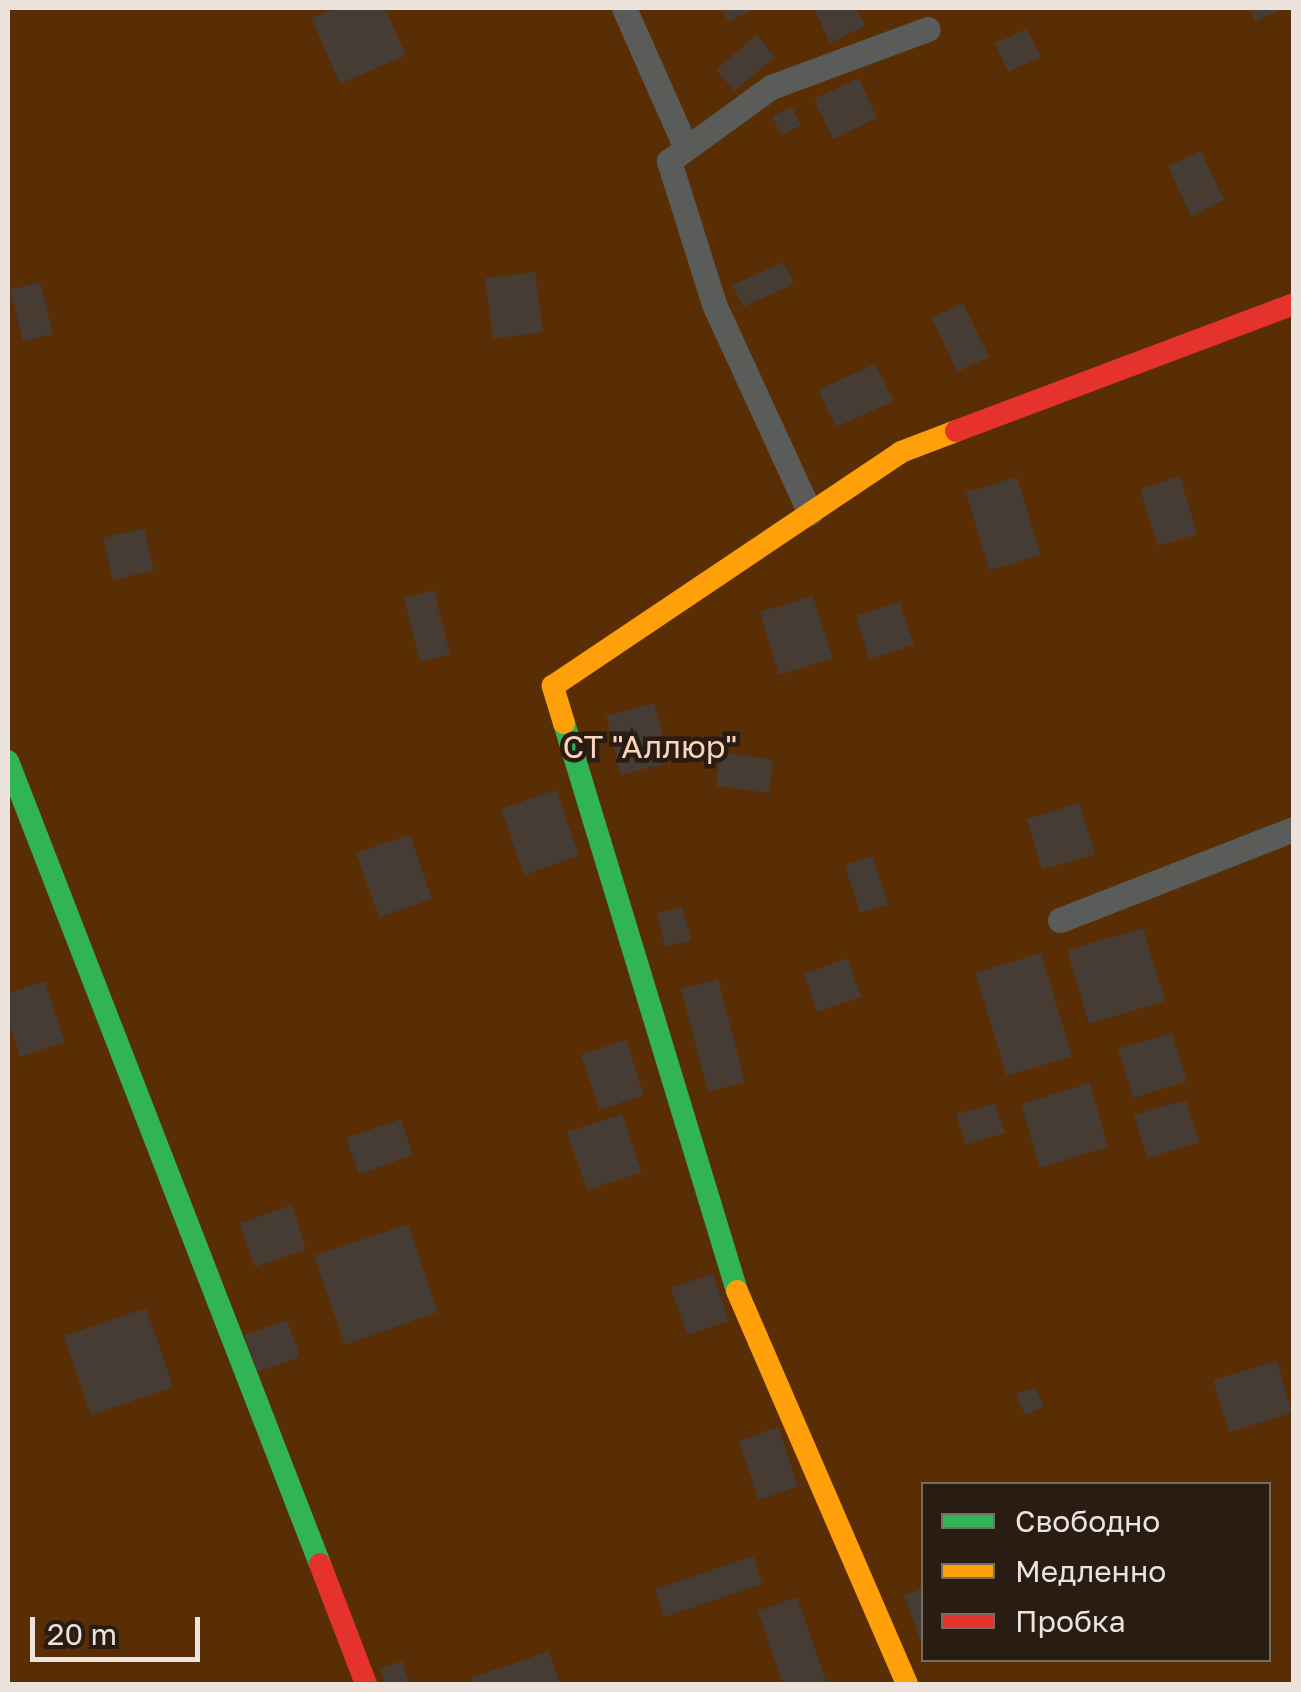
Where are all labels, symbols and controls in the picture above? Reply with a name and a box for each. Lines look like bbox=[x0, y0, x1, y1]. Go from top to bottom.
park label: СТ "Аллюр" bbox=[562, 727, 738, 765]
legend bbox=[921, 1482, 1271, 1662]
text: Свободно bbox=[1015, 1503, 1160, 1539]
text: Медленно bbox=[1015, 1553, 1166, 1589]
scale bar bbox=[35, 1597, 205, 1659]
text: Пробка bbox=[1015, 1603, 1126, 1639]
text: 20 m bbox=[47, 1616, 117, 1652]

